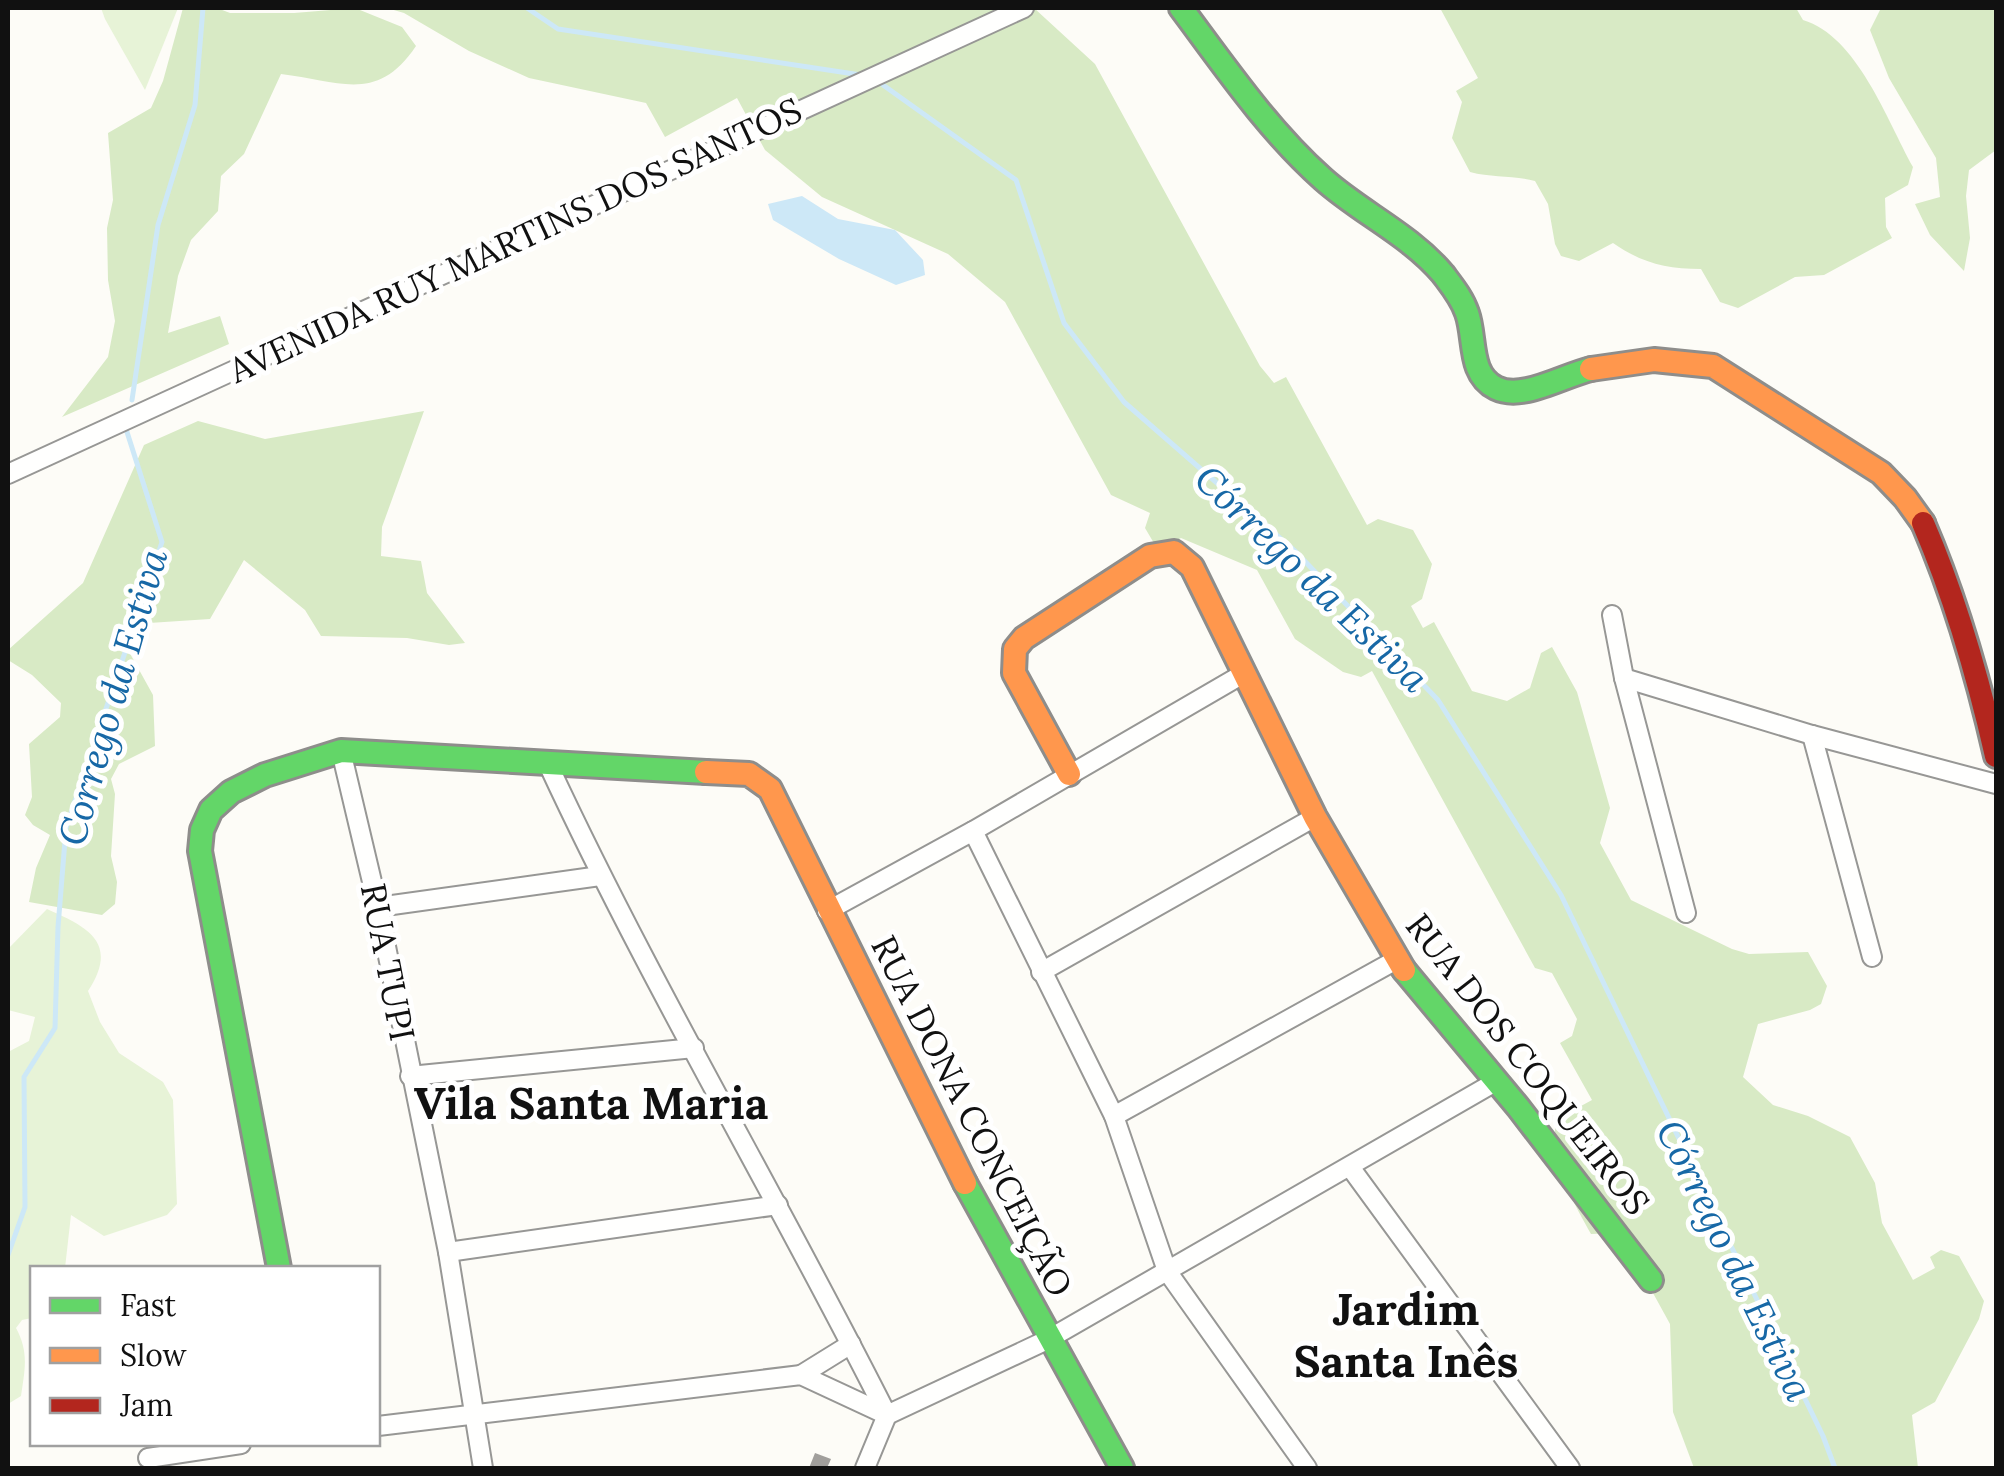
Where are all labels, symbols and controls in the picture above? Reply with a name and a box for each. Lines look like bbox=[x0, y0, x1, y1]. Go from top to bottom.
street label: AVENIDA RUY MARTINS DOS SANTOS bbox=[220, 87, 809, 393]
water label: Córrego da Estiva bbox=[1184, 454, 1439, 702]
water label: Corrego da Estiva bbox=[47, 543, 178, 851]
street label: RUA TUPI bbox=[351, 879, 425, 1045]
street label: RUA DOS COQUEIROS bbox=[1396, 904, 1660, 1224]
street label: RUA DONA CONCEIÇÃO bbox=[861, 928, 1083, 1304]
district label: Vila Santa Maria bbox=[414, 1074, 768, 1131]
water label: Córrego da Estiva bbox=[1645, 1112, 1824, 1409]
legend bbox=[30, 1266, 380, 1446]
district label: Jardim Santa Inês bbox=[1294, 1280, 1518, 1389]
text: Fast bbox=[120, 1286, 177, 1324]
text: Slow bbox=[120, 1336, 186, 1374]
text: Jam bbox=[119, 1386, 173, 1424]

